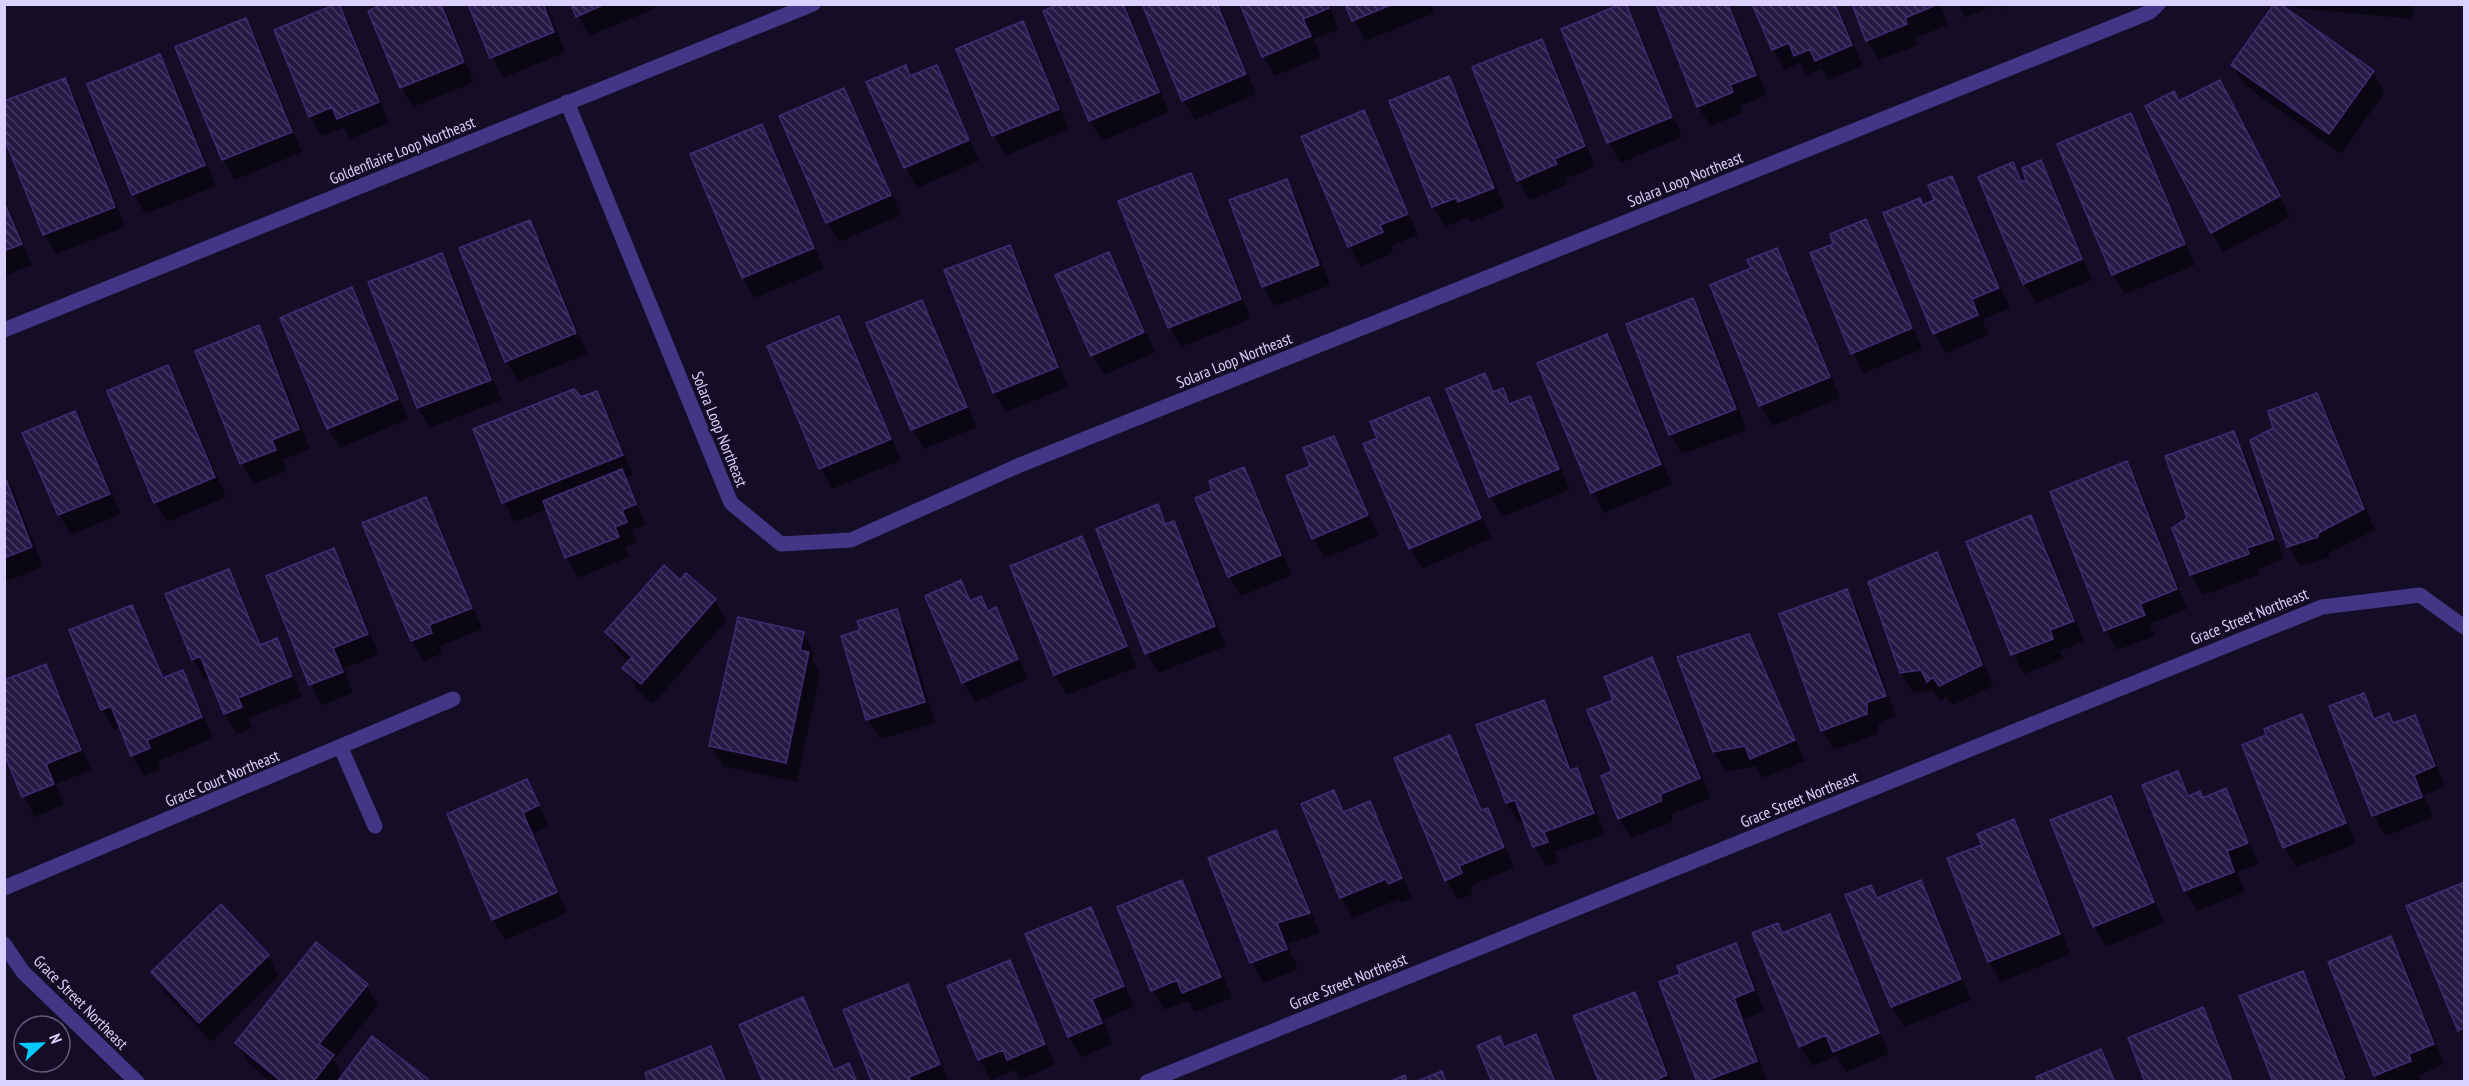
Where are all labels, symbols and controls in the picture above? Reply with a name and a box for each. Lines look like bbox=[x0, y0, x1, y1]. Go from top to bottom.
street label: Goldenflaire Loop Northeast bbox=[326, 111, 478, 188]
street label: Solara Loop Northeast bbox=[1624, 147, 1746, 211]
street label: Solara Loop Northeast bbox=[1173, 328, 1295, 392]
street label: Solara Loop Northeast bbox=[688, 368, 752, 490]
street label: Grace Street Northeast bbox=[2187, 583, 2311, 649]
street label: Grace Court Northeast bbox=[162, 745, 283, 811]
street label: Grace Street Northeast bbox=[1737, 766, 1861, 832]
street label: Grace Street Northeast bbox=[1286, 948, 1410, 1014]
street label: Grace Street Northeast bbox=[30, 951, 132, 1053]
north arrow bbox=[12, 1014, 72, 1074]

